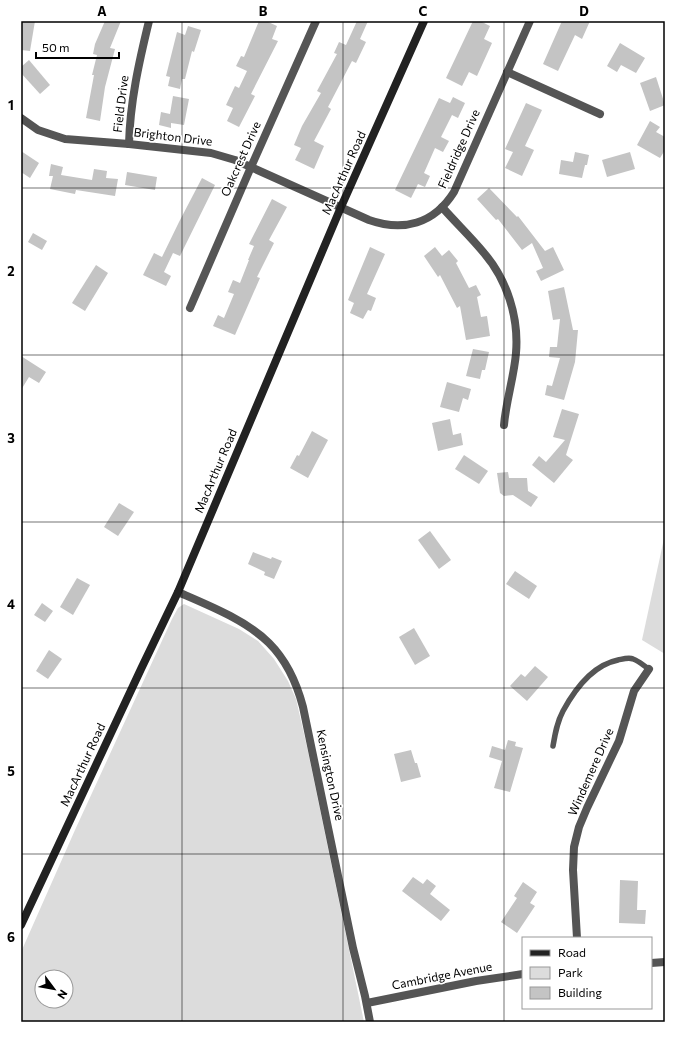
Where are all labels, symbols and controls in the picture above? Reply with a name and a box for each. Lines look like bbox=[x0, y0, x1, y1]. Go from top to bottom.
text: A bbox=[97, 3, 107, 19]
text: B bbox=[259, 3, 268, 19]
text: C bbox=[419, 3, 428, 19]
text: D bbox=[579, 3, 589, 19]
scale bar bbox=[36, 34, 119, 60]
text: 50 m bbox=[42, 40, 70, 54]
street label: Field Drive bbox=[110, 74, 130, 133]
text: 1 bbox=[8, 97, 14, 113]
street label: Fieldridge Drive bbox=[434, 107, 482, 190]
street label: Oakcrest Drive bbox=[217, 119, 263, 198]
street label: Brighton Drive bbox=[133, 124, 213, 148]
street label: MacArthur Road bbox=[318, 128, 368, 217]
text: 2 bbox=[7, 263, 15, 279]
street label: MacArthur Road bbox=[191, 426, 239, 515]
text: 3 bbox=[7, 430, 15, 446]
text: 4 bbox=[7, 596, 15, 612]
street label: MacArthur Road bbox=[57, 721, 108, 808]
street label: Windemere Drive bbox=[564, 726, 616, 818]
street label: Kensington Drive bbox=[314, 728, 347, 822]
text: 5 bbox=[7, 763, 15, 779]
text: 6 bbox=[7, 929, 15, 945]
legend bbox=[522, 937, 652, 1009]
text: Road bbox=[558, 945, 586, 959]
street label: Cambridge Avenue bbox=[390, 958, 493, 992]
text: Park bbox=[558, 965, 584, 979]
north arrow bbox=[34, 969, 74, 1009]
text: Building bbox=[558, 985, 602, 999]
text: N bbox=[55, 988, 71, 1002]

